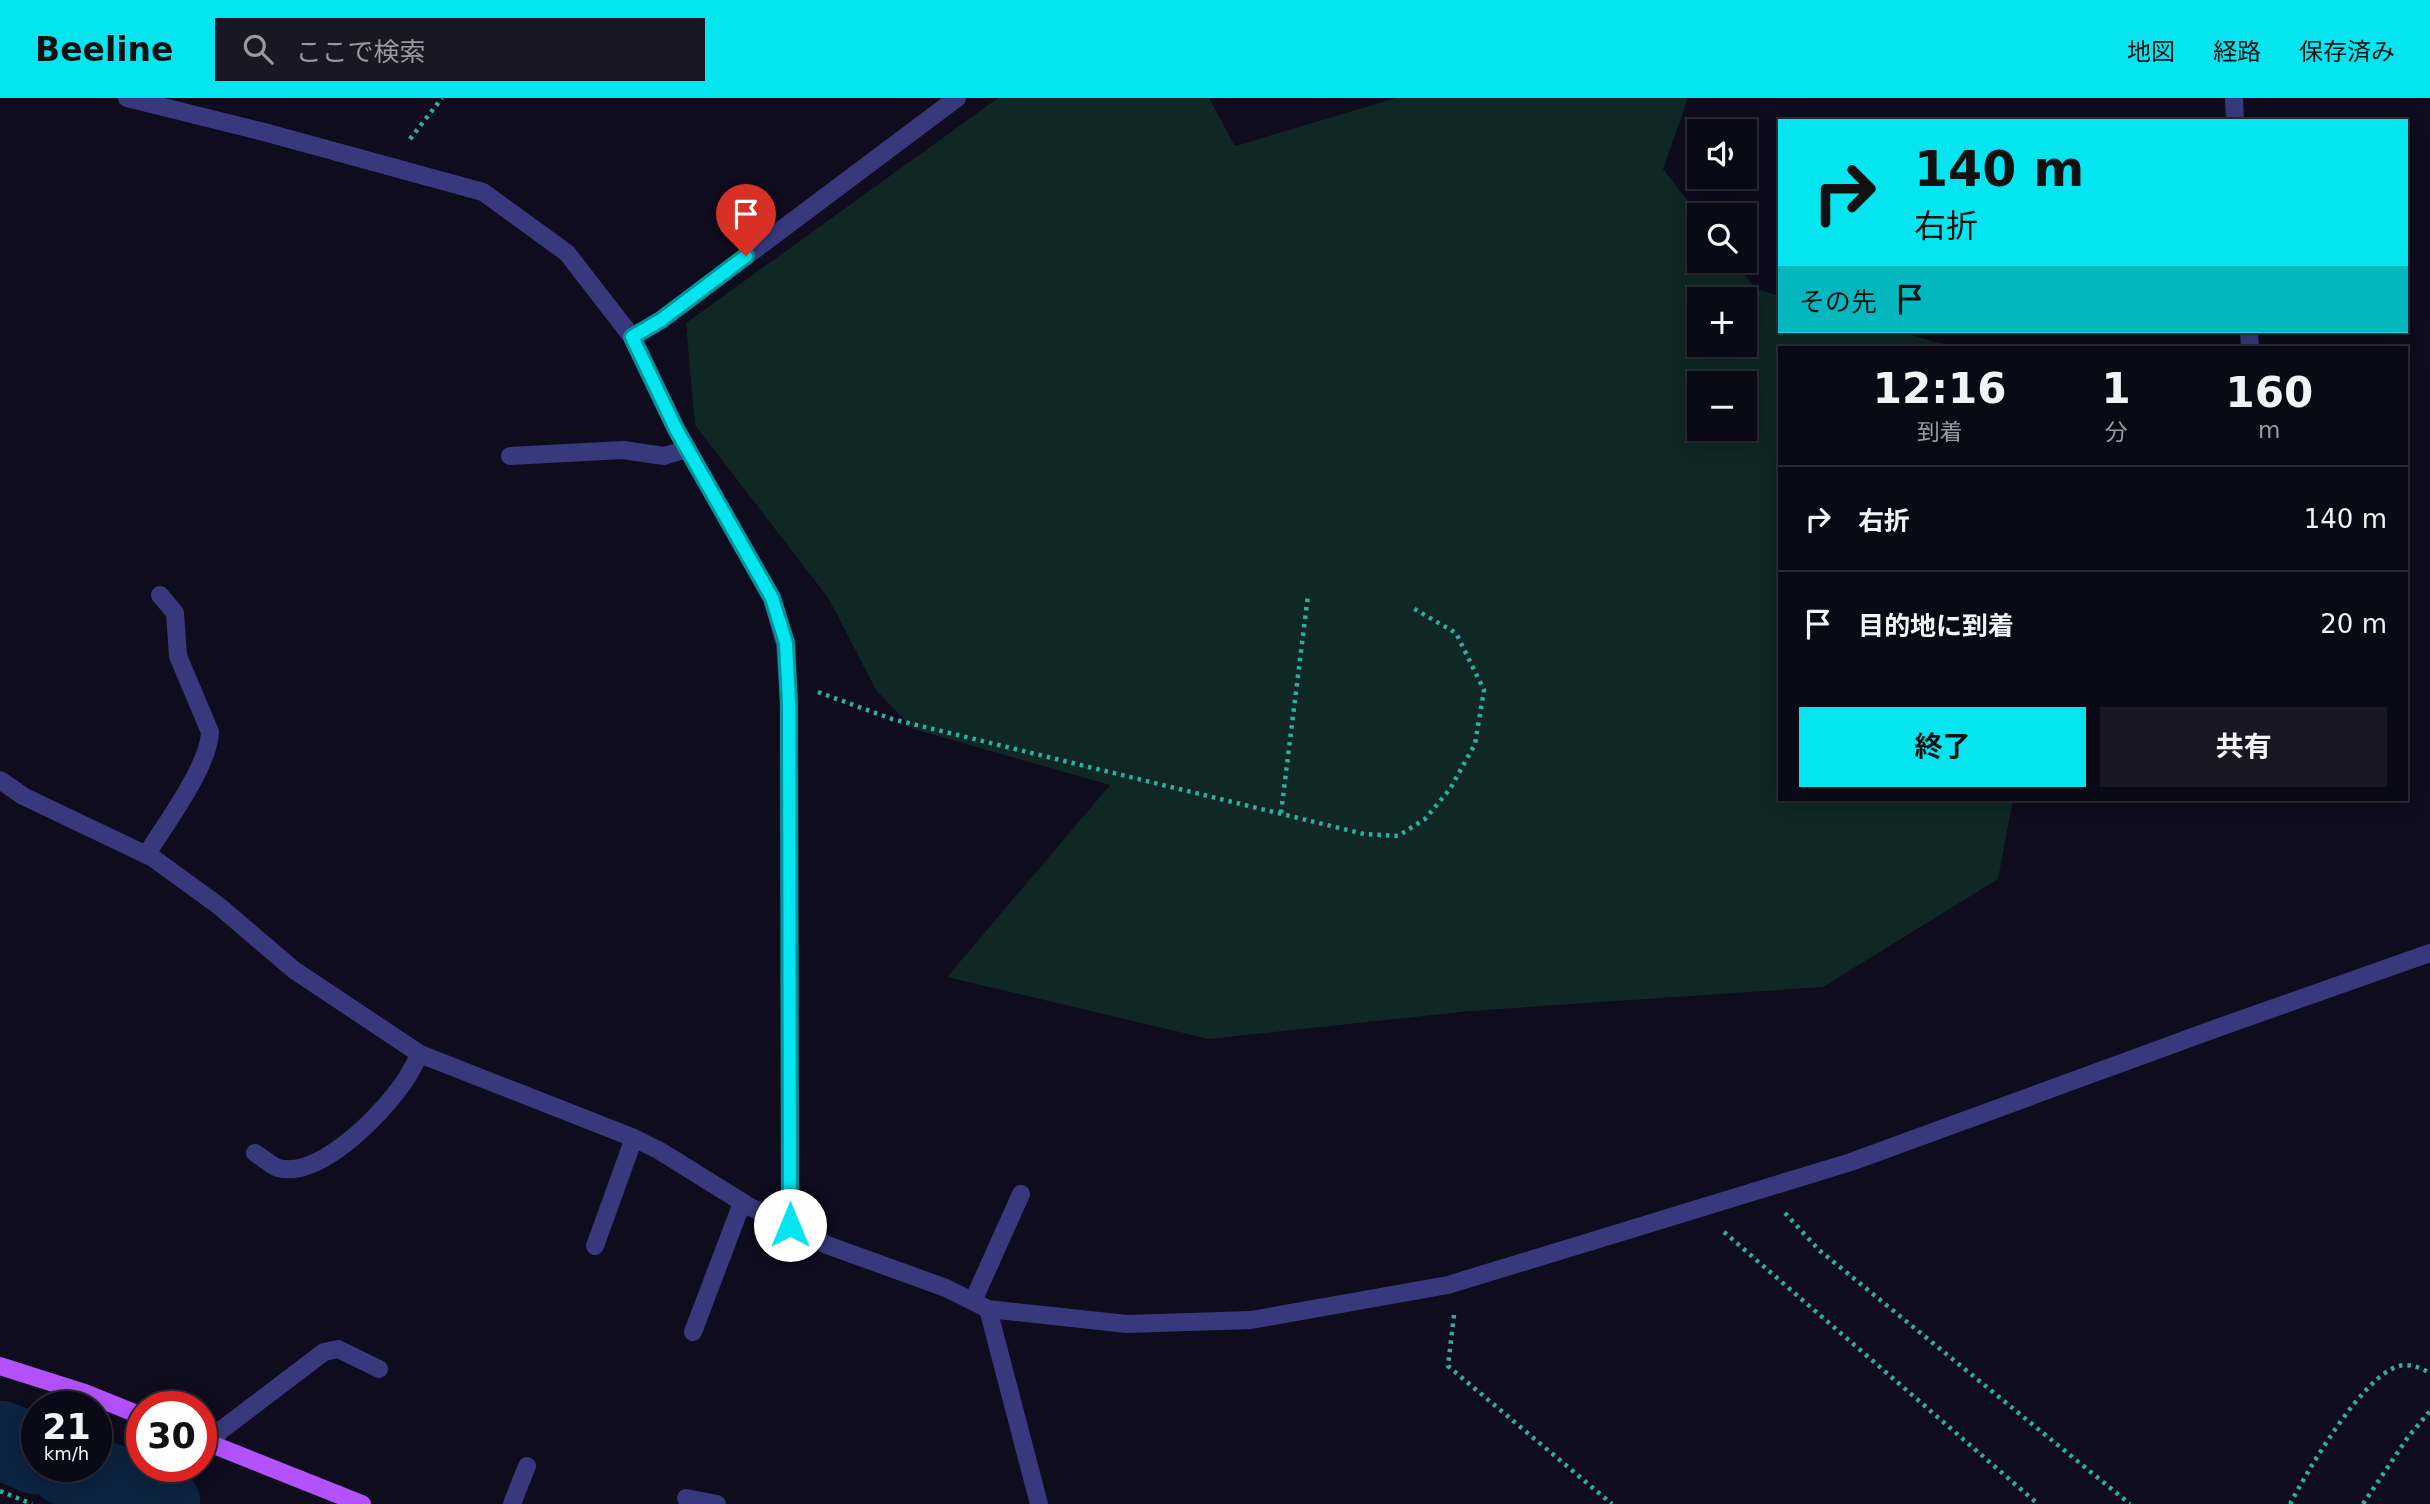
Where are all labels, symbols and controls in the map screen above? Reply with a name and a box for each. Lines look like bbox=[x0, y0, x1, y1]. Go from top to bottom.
search box bbox=[215, 18, 705, 81]
text: Beeline bbox=[35, 30, 173, 69]
icon: search bbox=[239, 30, 277, 68]
text: ここで検索 bbox=[295, 37, 425, 67]
text: 地図 bbox=[2127, 38, 2175, 66]
text: 経路 bbox=[2213, 38, 2261, 66]
text: 保存済み bbox=[2299, 38, 2395, 66]
map controls bbox=[1687, 119, 1757, 441]
button: sound bbox=[1687, 119, 1757, 189]
text: 140 m bbox=[1914, 141, 2084, 198]
icon: right bbox=[1799, 147, 1890, 238]
pin bbox=[716, 184, 776, 256]
icon: arrive bbox=[727, 195, 765, 233]
button: search bbox=[1687, 203, 1757, 273]
text: 右折 bbox=[1914, 207, 1978, 245]
icon: arrive bbox=[1891, 280, 1929, 318]
button: + bbox=[1687, 287, 1757, 357]
text: その先 bbox=[1799, 287, 1877, 317]
text: 12:16 bbox=[1873, 364, 2007, 413]
text: 1 bbox=[2101, 364, 2131, 413]
text: 160 bbox=[2225, 368, 2313, 417]
button: − bbox=[1687, 371, 1757, 441]
text: m bbox=[2258, 417, 2281, 443]
text: 到着 bbox=[1917, 419, 1963, 445]
text: 分 bbox=[2105, 419, 2128, 445]
icon: right bbox=[1799, 500, 1837, 538]
text: 140 m bbox=[2304, 504, 2387, 534]
text: 右折 bbox=[1858, 506, 1910, 536]
icon: arrive bbox=[1799, 605, 1837, 643]
text: 20 m bbox=[2320, 609, 2387, 639]
text: 目的地に到着 bbox=[1858, 611, 2014, 641]
button: 終了 bbox=[1799, 707, 2086, 787]
button: 共有 bbox=[2100, 707, 2387, 787]
position arrow bbox=[753, 1188, 827, 1262]
speed limit sign: 30 bbox=[126, 1391, 217, 1482]
text: 21 bbox=[42, 1407, 91, 1447]
text: km/h bbox=[44, 1443, 89, 1464]

